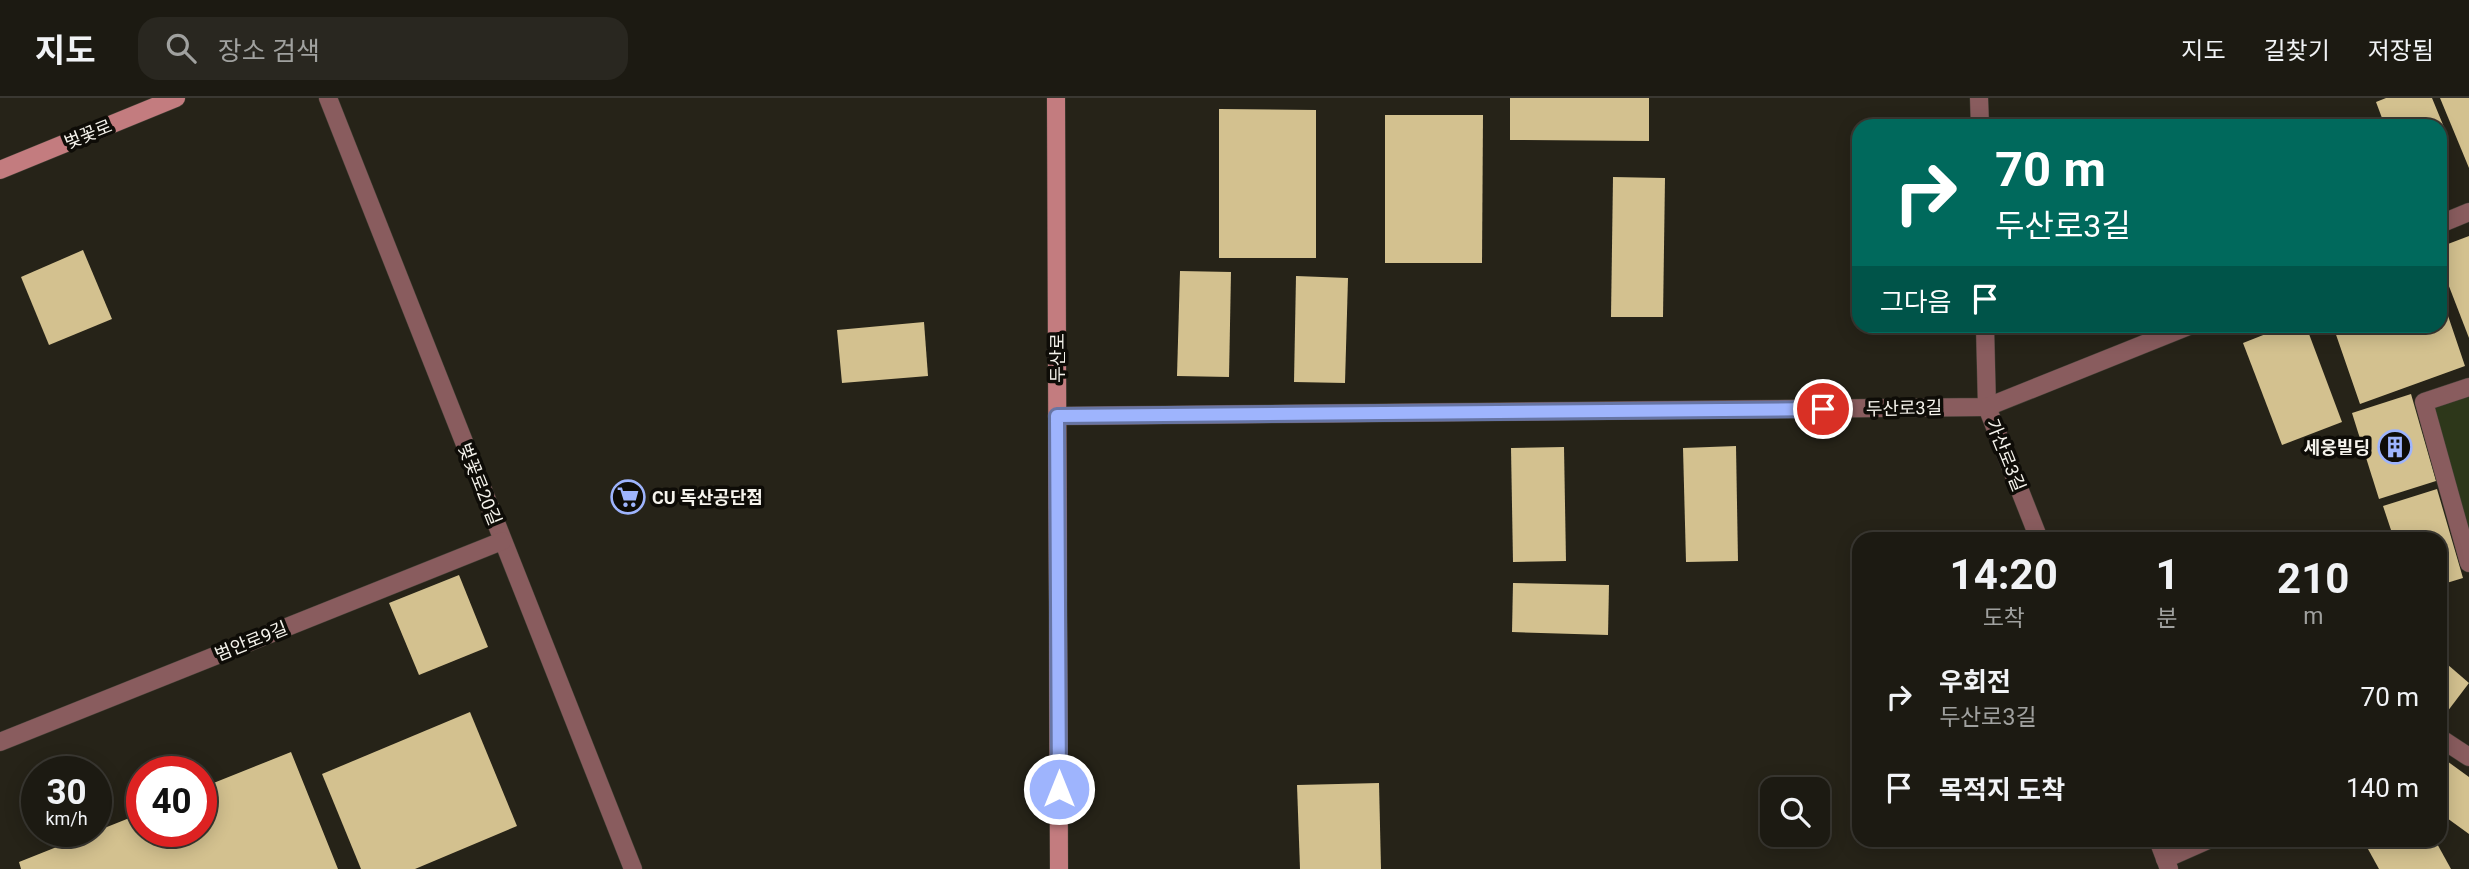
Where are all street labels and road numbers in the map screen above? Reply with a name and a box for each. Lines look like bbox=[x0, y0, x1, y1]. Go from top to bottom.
street label: 벚꽃로 bbox=[61, 115, 115, 153]
street label: 두산로 bbox=[1047, 333, 1068, 383]
street label: 두산로3길 bbox=[1866, 397, 1942, 419]
street label: 가산로3길 bbox=[1982, 416, 2030, 494]
street label: 벚꽃로20길 bbox=[454, 440, 506, 528]
street label: 범안로9길 bbox=[212, 617, 290, 665]

